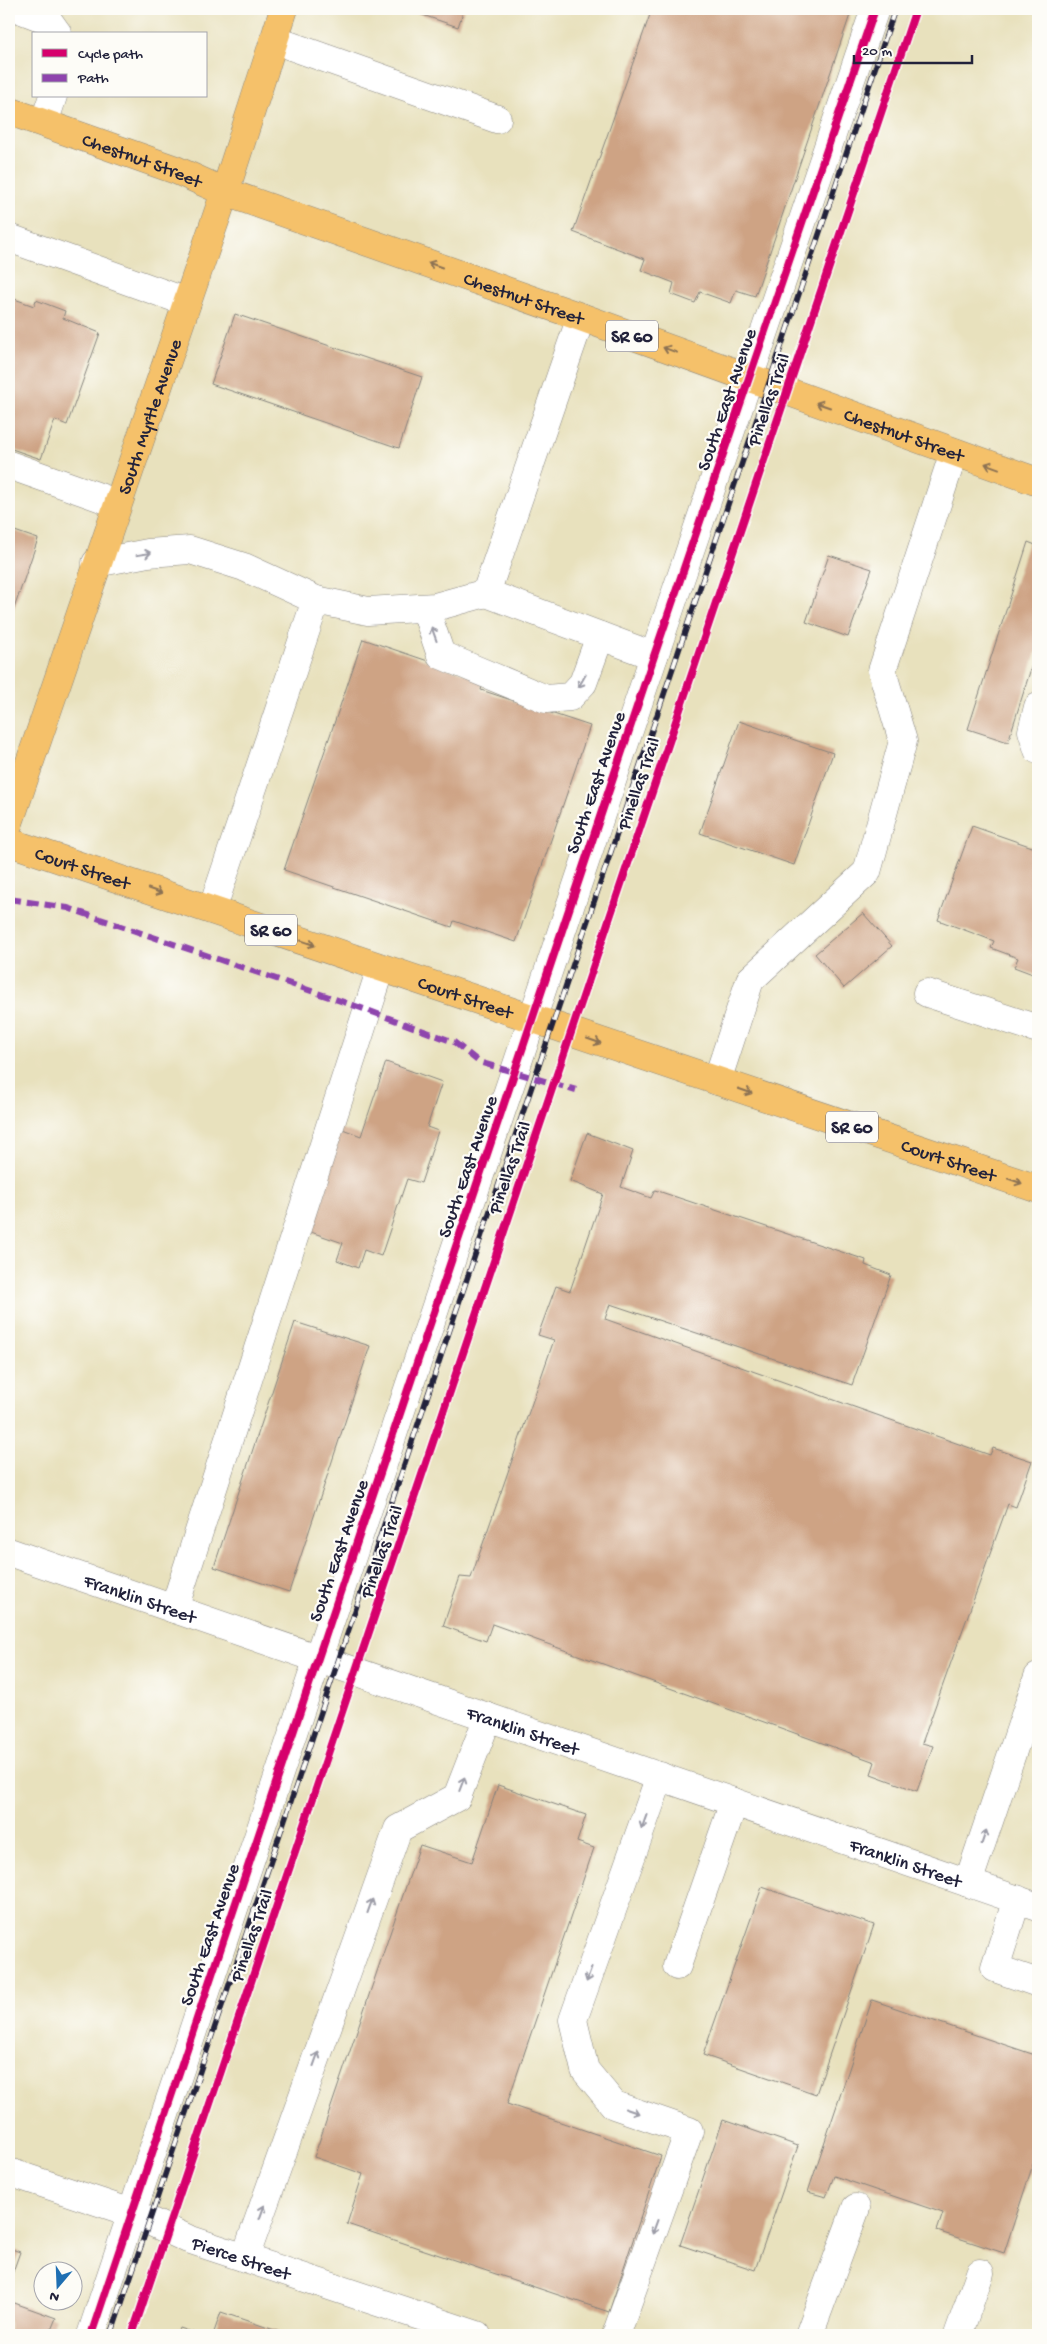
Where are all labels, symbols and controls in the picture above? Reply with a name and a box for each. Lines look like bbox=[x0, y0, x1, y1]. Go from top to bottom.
legend bbox=[32, 32, 208, 98]
scale bar bbox=[854, 32, 972, 64]
text: 20 m bbox=[862, 43, 892, 61]
text: Cycle path bbox=[78, 46, 143, 64]
text: Path bbox=[77, 70, 109, 88]
street label: Chestnut Street bbox=[78, 130, 207, 196]
one-way arrow bbox=[428, 260, 443, 269]
street label: Chestnut Street bbox=[460, 269, 588, 333]
road number: SR 60 bbox=[606, 321, 658, 352]
street label: South East Avenue bbox=[693, 326, 763, 474]
street label: South Myrtle Avenue bbox=[114, 336, 189, 498]
one-way arrow bbox=[663, 345, 678, 354]
street label: Pinellas Trail bbox=[743, 351, 797, 451]
one-way arrow bbox=[816, 400, 831, 409]
street label: Chestnut Street bbox=[840, 405, 969, 470]
one-way arrow bbox=[985, 461, 1001, 470]
one-way arrow bbox=[136, 548, 152, 558]
one-way arrow bbox=[429, 627, 438, 642]
one-way arrow bbox=[577, 674, 587, 689]
street label: South East Avenue bbox=[562, 709, 632, 857]
street label: Pinellas Trail bbox=[613, 735, 667, 835]
street label: Court Street bbox=[31, 844, 134, 898]
one-way arrow bbox=[146, 887, 162, 896]
road number: SR 60 bbox=[245, 914, 297, 946]
one-way arrow bbox=[300, 939, 316, 948]
street label: Court Street bbox=[414, 973, 517, 1027]
one-way arrow bbox=[586, 1037, 602, 1046]
one-way arrow bbox=[737, 1087, 752, 1096]
street label: South East Avenue bbox=[434, 1093, 504, 1241]
road number: SR 60 bbox=[826, 1112, 878, 1142]
street label: Pinellas Trail bbox=[484, 1119, 538, 1219]
street label: Court Street bbox=[897, 1136, 1000, 1190]
one-way arrow bbox=[1007, 1177, 1023, 1187]
street label: South East Avenue bbox=[305, 1477, 375, 1625]
street label: Pinellas Trail bbox=[356, 1503, 410, 1603]
street label: Franklin Street bbox=[79, 1570, 200, 1631]
street label: Franklin Street bbox=[462, 1702, 583, 1763]
one-way arrow bbox=[458, 1777, 467, 1792]
one-way arrow bbox=[638, 1814, 648, 1830]
one-way arrow bbox=[980, 1829, 989, 1845]
street label: Franklin Street bbox=[845, 1835, 966, 1896]
street label: South East Avenue bbox=[176, 1861, 246, 2009]
street label: Pinellas Trail bbox=[226, 1887, 280, 1987]
one-way arrow bbox=[366, 1899, 375, 1914]
one-way arrow bbox=[584, 1967, 593, 1983]
one-way arrow bbox=[312, 2052, 321, 2067]
one-way arrow bbox=[623, 2107, 639, 2116]
one-way arrow bbox=[258, 2205, 267, 2221]
one-way arrow bbox=[650, 2219, 659, 2235]
street label: Pierce Street bbox=[187, 2233, 295, 2288]
north arrow bbox=[32, 2262, 82, 2312]
text: N bbox=[47, 2286, 62, 2305]

